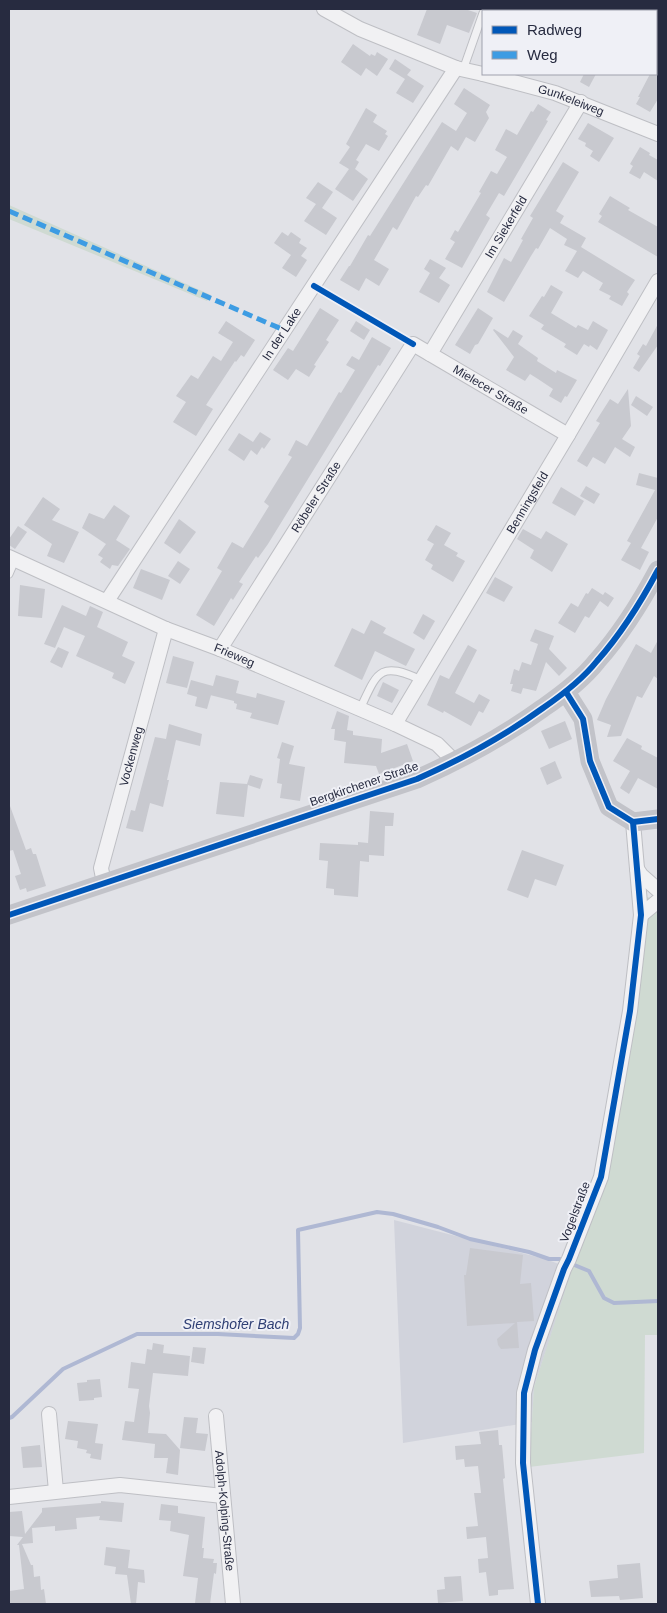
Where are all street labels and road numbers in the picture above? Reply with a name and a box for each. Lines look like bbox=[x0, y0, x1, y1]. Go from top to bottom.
street label: Gunkeleiweg bbox=[537, 82, 606, 119]
street label: Im Siekerfeld bbox=[482, 193, 530, 261]
street label: In der Lake bbox=[259, 305, 304, 363]
street label: Mielecer Straße bbox=[451, 362, 531, 417]
street label: Röbeler Straße bbox=[289, 458, 344, 535]
street label: Benningsfeld bbox=[504, 469, 551, 536]
street label: Frieweg bbox=[212, 640, 257, 670]
street label: Vockenweg bbox=[117, 725, 146, 788]
street label: Bergkirchener Straße bbox=[308, 759, 421, 809]
street label: Vogelstraße bbox=[557, 1179, 593, 1244]
street label: Adolph-Kolping-Straße bbox=[212, 1449, 237, 1572]

